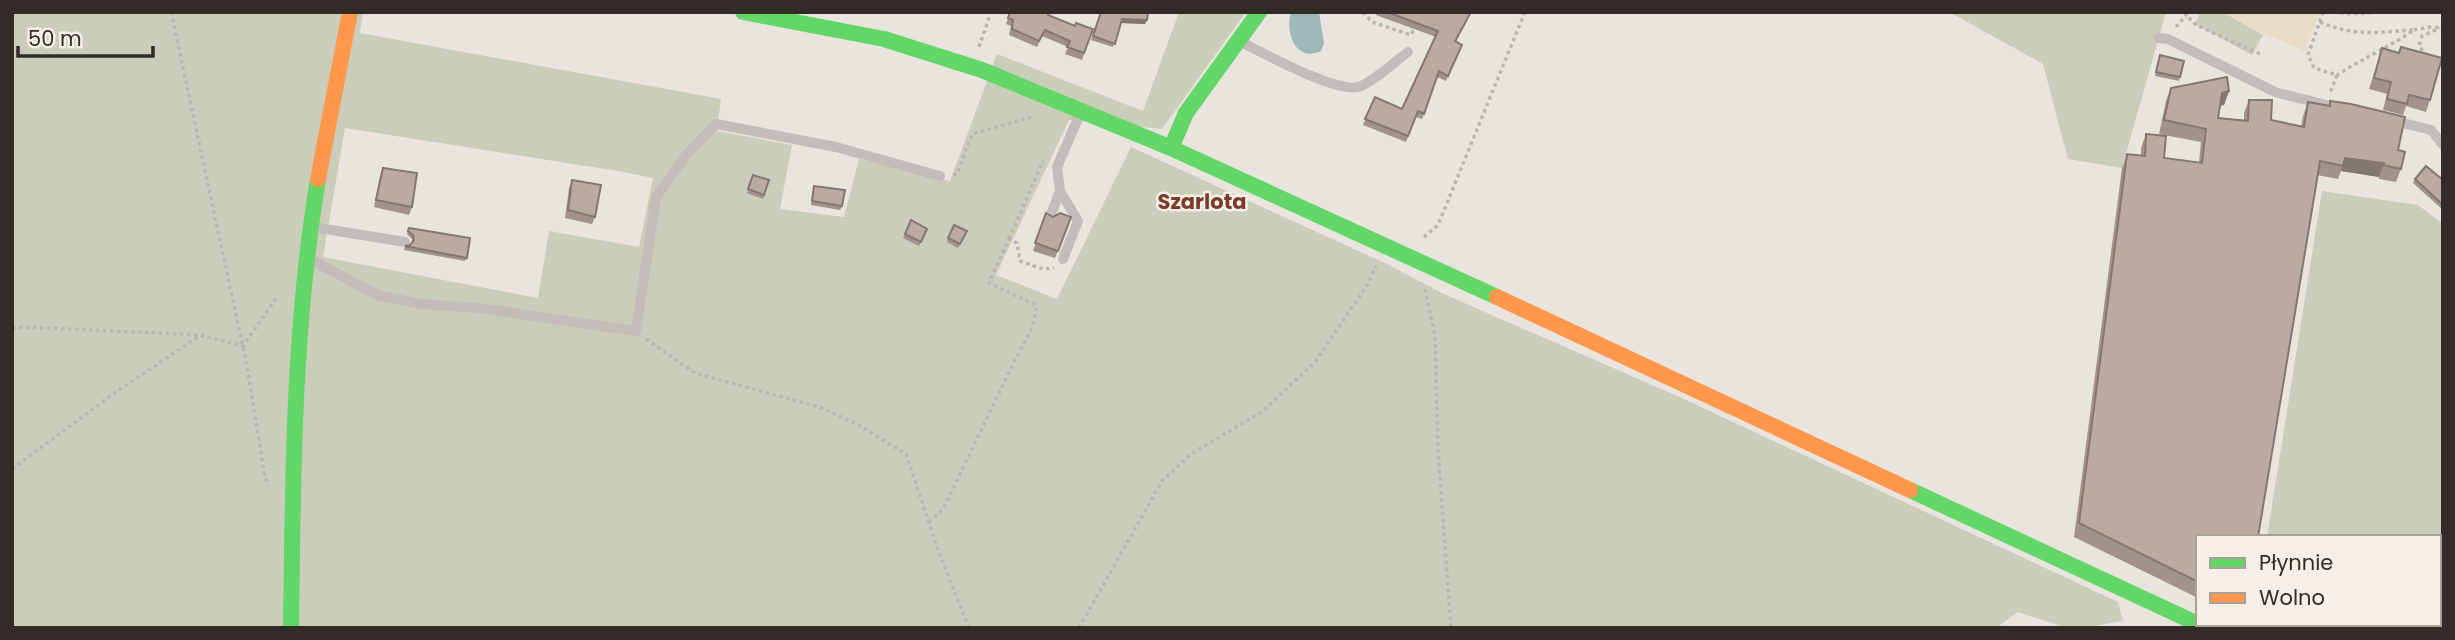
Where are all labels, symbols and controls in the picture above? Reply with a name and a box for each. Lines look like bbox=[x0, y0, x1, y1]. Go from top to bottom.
scale bar bbox=[18, 14, 152, 58]
text: 50 m bbox=[28, 24, 82, 53]
district label: Szarlota bbox=[1158, 187, 1246, 216]
legend bbox=[2196, 535, 2441, 626]
text: Płynnie bbox=[2259, 548, 2333, 577]
text: Wolno bbox=[2259, 583, 2325, 612]

